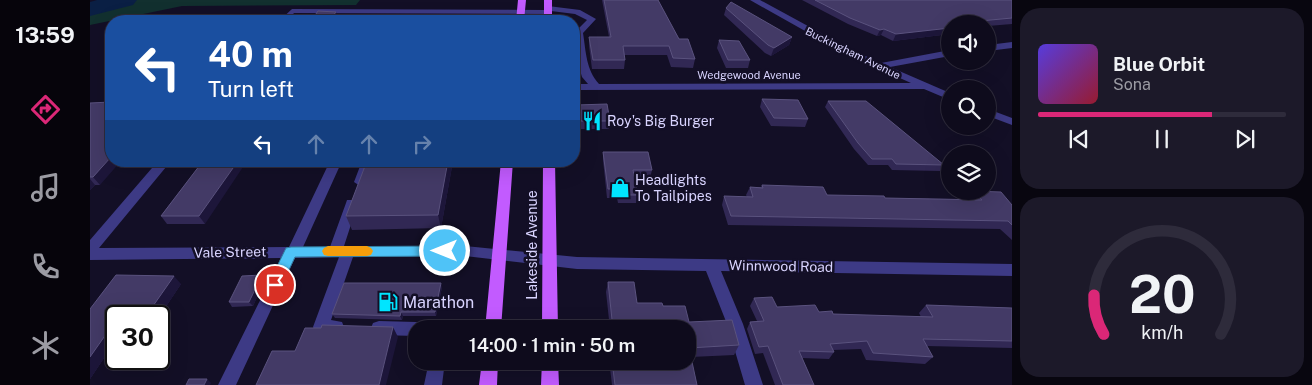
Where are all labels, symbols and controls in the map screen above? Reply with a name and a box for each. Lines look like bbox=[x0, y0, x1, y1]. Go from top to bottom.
map controls bbox=[941, 15, 996, 200]
button: sound bbox=[941, 15, 996, 70]
text: 13:59 bbox=[15, 22, 75, 48]
street label: Buckingham Avenue bbox=[804, 25, 902, 81]
text: 40 m bbox=[208, 34, 293, 75]
icon: left bbox=[125, 35, 190, 100]
text: Blue Orbit bbox=[1113, 53, 1205, 75]
street label: Wedgewood Avenue bbox=[697, 69, 801, 81]
text: Sona bbox=[1113, 75, 1151, 94]
text: Turn left bbox=[208, 76, 294, 102]
button: search bbox=[941, 80, 996, 135]
icon: directions bbox=[28, 92, 63, 127]
restaurant icon: Roy's Big Burger bbox=[581, 110, 603, 132]
place label: Roy's Big Burger bbox=[607, 113, 714, 129]
icon: previous bbox=[1065, 125, 1093, 153]
icon: pause bbox=[1148, 125, 1176, 153]
icon: next bbox=[1231, 125, 1259, 153]
icon: left bbox=[249, 130, 277, 158]
icon: ahead bbox=[302, 130, 330, 158]
icon: ahead bbox=[355, 130, 383, 158]
icon: right bbox=[408, 130, 436, 158]
button: layers bbox=[941, 145, 996, 200]
icon: music bbox=[28, 170, 63, 205]
place label: Headlights To Tailpipes bbox=[635, 172, 712, 204]
shop icon: Headlights To Tailpipes bbox=[609, 177, 631, 199]
street label: Lakeside Avenue bbox=[524, 190, 540, 300]
position arrow bbox=[418, 224, 470, 276]
street label: Vale Street bbox=[194, 243, 266, 261]
icon: phone bbox=[28, 249, 63, 284]
street label: Winnwood Road bbox=[729, 257, 833, 275]
pin bbox=[254, 264, 296, 306]
text: 20 bbox=[1129, 264, 1195, 325]
icon: arrive bbox=[261, 271, 289, 299]
fuel station icon: Marathon bbox=[377, 291, 399, 313]
place label: Marathon bbox=[403, 293, 474, 312]
speed limit sign: 30 bbox=[105, 305, 170, 370]
text: km/h bbox=[1141, 322, 1183, 343]
icon: climate bbox=[28, 328, 63, 363]
text: 14:00 · 1 min · 50 m bbox=[469, 334, 635, 356]

